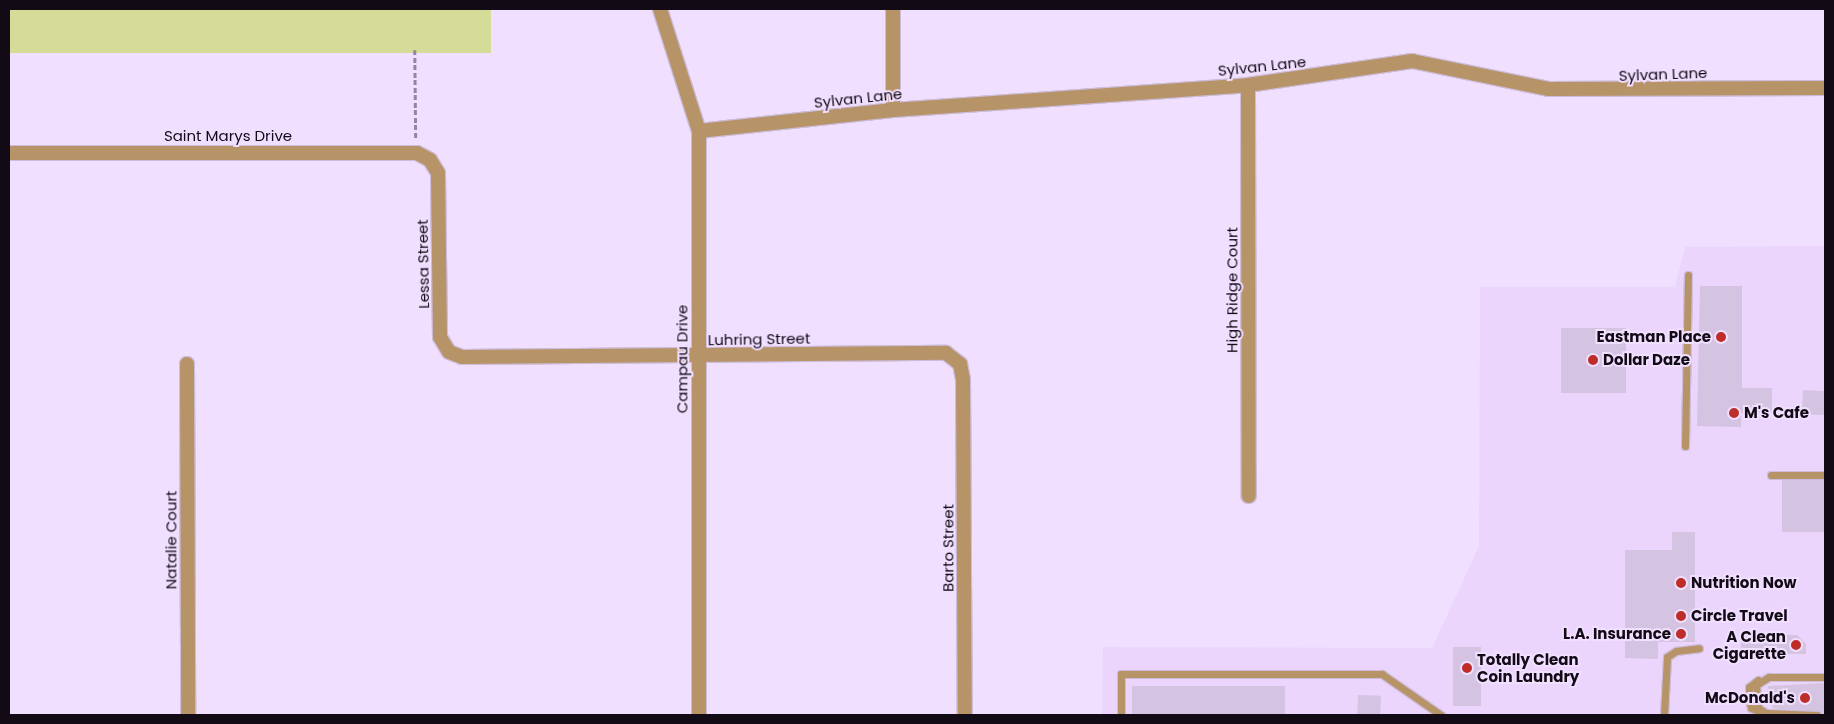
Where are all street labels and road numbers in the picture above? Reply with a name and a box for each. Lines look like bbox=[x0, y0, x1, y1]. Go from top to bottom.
street label: Sylvan Lane bbox=[1217, 52, 1307, 80]
street label: Sylvan Lane bbox=[1618, 63, 1708, 85]
street label: Sylvan Lane bbox=[813, 84, 903, 112]
street label: Saint Marys Drive bbox=[164, 127, 292, 145]
street label: Lessa Street bbox=[413, 219, 433, 309]
street label: High Ridge Court bbox=[1223, 227, 1241, 353]
street label: Campau Drive bbox=[673, 305, 691, 413]
street label: Luhring Street bbox=[708, 329, 810, 349]
street label: Natalie Court bbox=[162, 491, 180, 589]
street label: Barto Street bbox=[939, 504, 957, 592]

